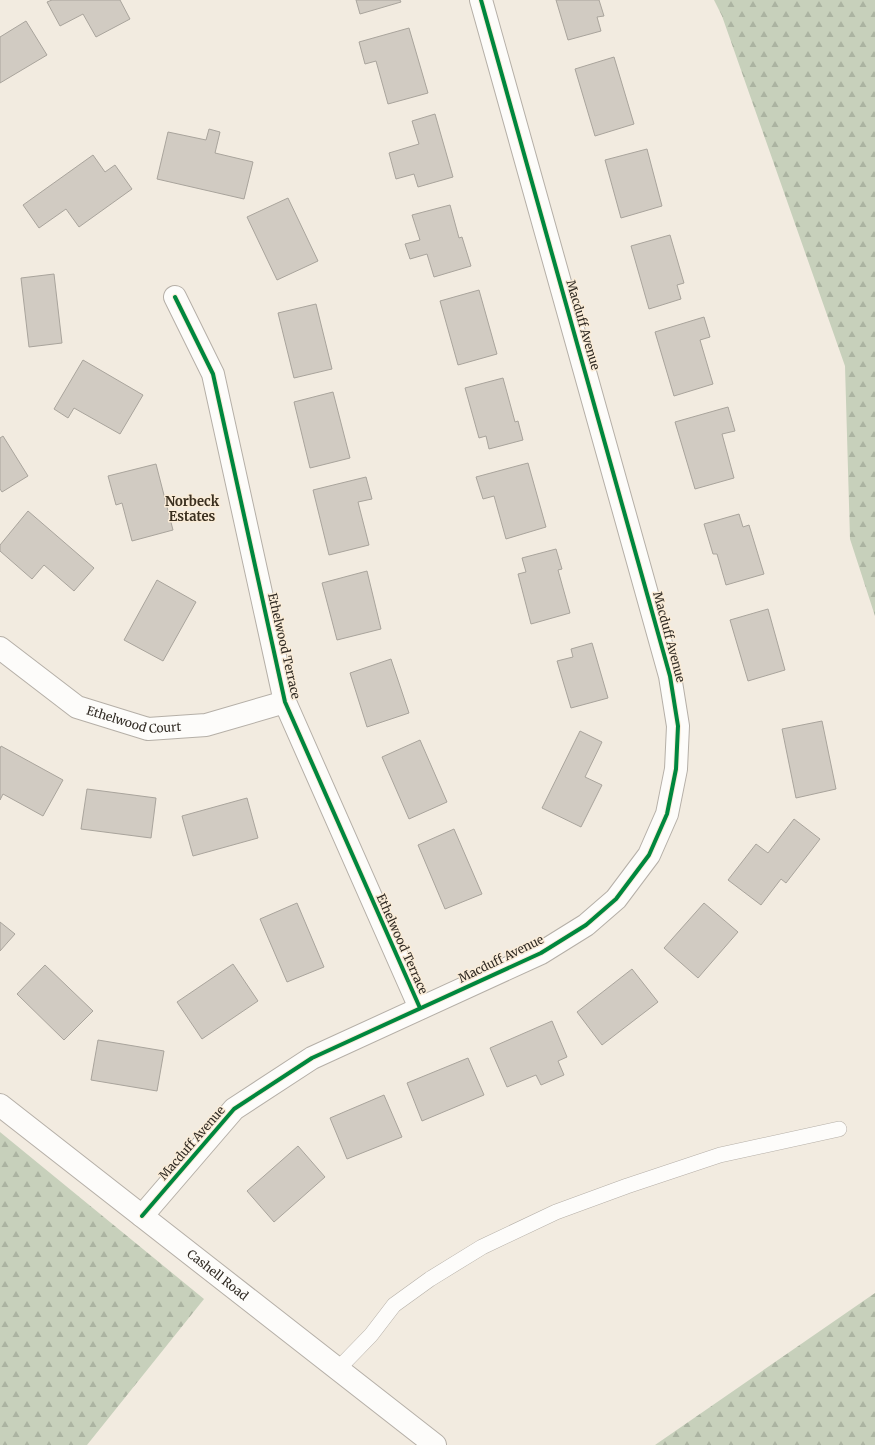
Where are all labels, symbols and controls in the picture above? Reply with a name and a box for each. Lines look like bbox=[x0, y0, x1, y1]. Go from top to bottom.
street label: Macduff Avenue bbox=[563, 278, 604, 372]
district label: Norbeck Estates bbox=[165, 493, 220, 525]
street label: Macduff Avenue bbox=[650, 590, 689, 684]
street label: Ethelwood Terrace bbox=[265, 591, 304, 700]
street label: Ethelwood Court bbox=[85, 702, 182, 736]
street label: Ethelwood Terrace bbox=[374, 891, 431, 996]
street label: Macduff Avenue bbox=[456, 931, 546, 986]
street label: Macduff Avenue bbox=[155, 1103, 228, 1183]
street label: Cashell Road bbox=[184, 1246, 251, 1303]

